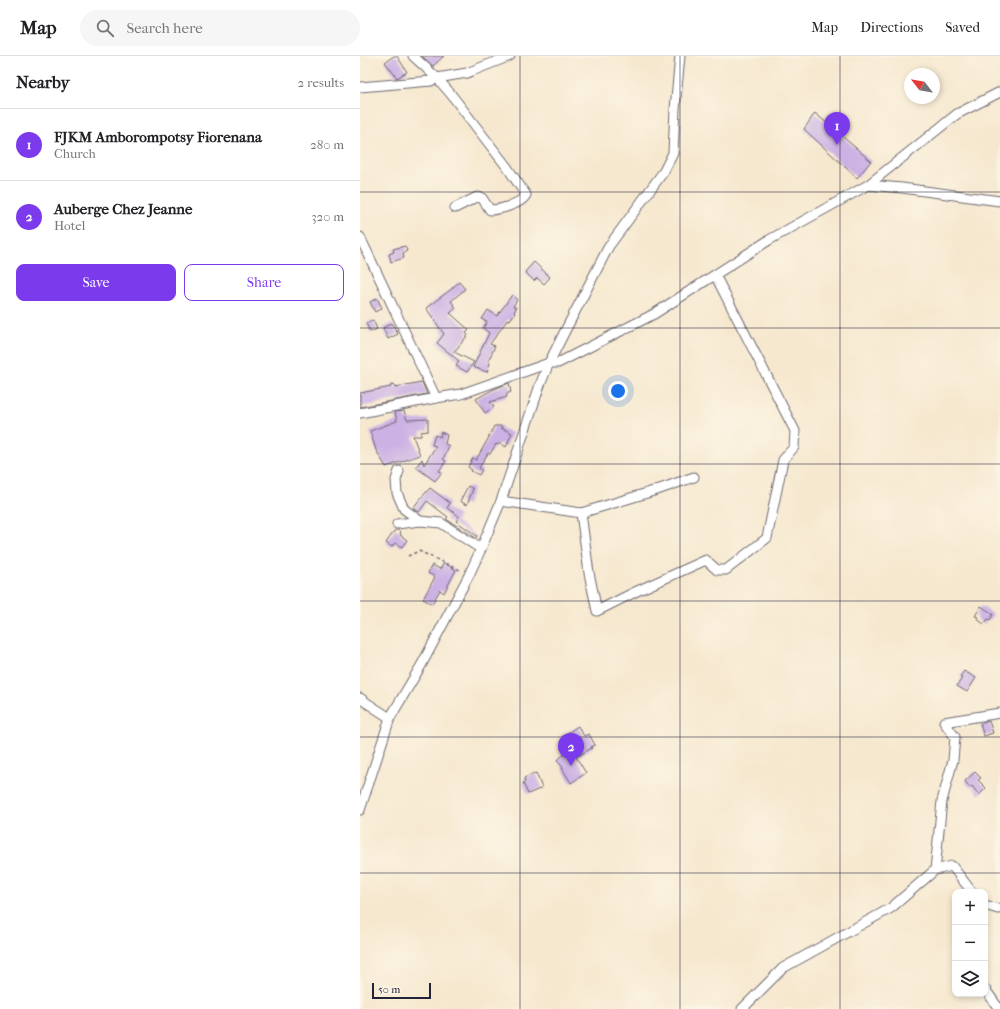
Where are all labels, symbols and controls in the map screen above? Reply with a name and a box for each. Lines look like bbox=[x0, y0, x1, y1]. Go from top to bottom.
search box bbox=[80, 10, 360, 46]
text: Map bbox=[20, 17, 56, 39]
icon: search bbox=[94, 17, 116, 39]
text: Search here bbox=[126, 19, 203, 37]
text: Map bbox=[811, 19, 838, 36]
text: Directions bbox=[860, 19, 923, 36]
text: Saved bbox=[945, 19, 980, 36]
north arrow bbox=[904, 68, 940, 104]
text: Nearby bbox=[16, 72, 70, 92]
text: 2 results bbox=[298, 75, 344, 90]
pin: 1 bbox=[824, 112, 850, 145]
text: FJKM Amborompotsy Fiorenana bbox=[54, 128, 262, 146]
text: 1 bbox=[27, 137, 31, 152]
text: 280 m bbox=[310, 137, 344, 152]
text: Church bbox=[54, 146, 96, 161]
text: Auberge Chez Jeanne bbox=[54, 200, 192, 218]
text: 2 bbox=[26, 209, 32, 224]
text: 320 m bbox=[311, 209, 344, 224]
text: Hotel bbox=[54, 218, 85, 233]
button: Save bbox=[16, 264, 176, 301]
button: Share bbox=[184, 264, 344, 301]
your location bbox=[608, 381, 628, 401]
pin: 2 bbox=[558, 733, 584, 766]
map controls bbox=[952, 889, 988, 997]
button: + bbox=[952, 889, 988, 925]
button: − bbox=[952, 925, 988, 961]
button: layers bbox=[952, 961, 988, 997]
scale bar bbox=[372, 981, 431, 1000]
text: 50 m bbox=[378, 983, 400, 996]

